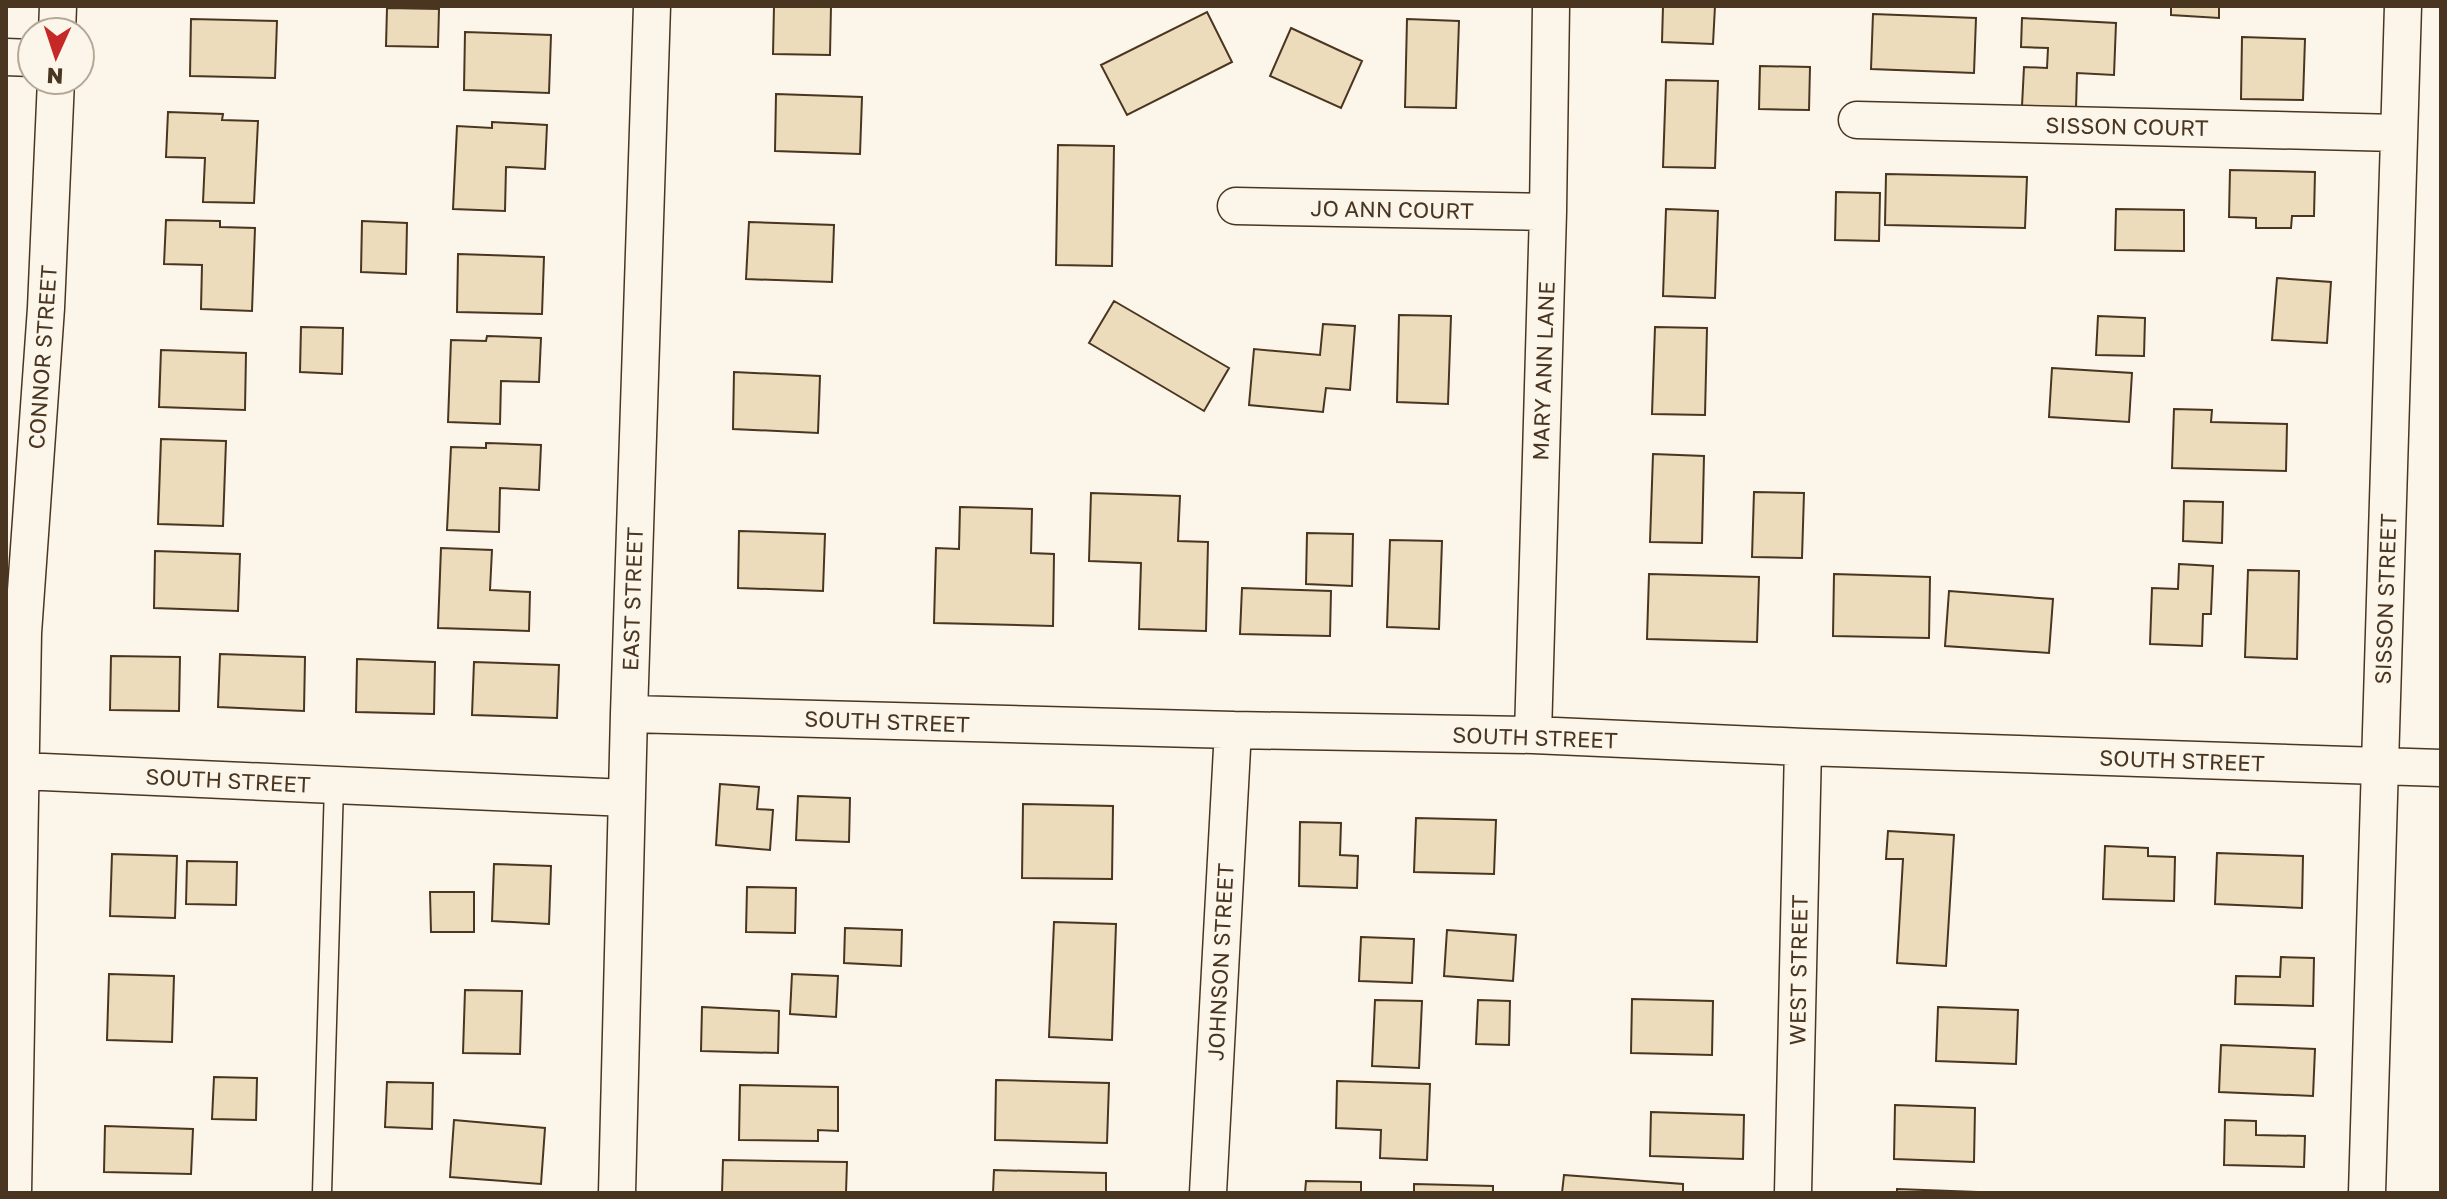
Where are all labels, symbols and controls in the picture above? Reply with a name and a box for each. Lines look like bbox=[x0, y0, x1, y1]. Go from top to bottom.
north arrow bbox=[16, 16, 96, 96]
text: N bbox=[46, 63, 64, 90]
street label: SISSON COURT bbox=[2045, 111, 2209, 141]
street label: JO ANN COURT bbox=[1310, 194, 1474, 224]
street label: CONNOR STREET bbox=[22, 264, 62, 450]
street label: MARY ANN LANE bbox=[1526, 281, 1560, 461]
street label: SISSON STREET bbox=[2369, 513, 2401, 685]
street label: EAST STREET bbox=[616, 526, 648, 671]
street label: SOUTH STREET bbox=[804, 705, 970, 737]
street label: SOUTH STREET bbox=[1452, 721, 1618, 753]
street label: SOUTH STREET bbox=[2099, 744, 2265, 776]
street label: SOUTH STREET bbox=[145, 762, 312, 798]
street label: JOHNSON STREET bbox=[1201, 862, 1239, 1061]
street label: WEST STREET bbox=[1783, 894, 1813, 1046]

